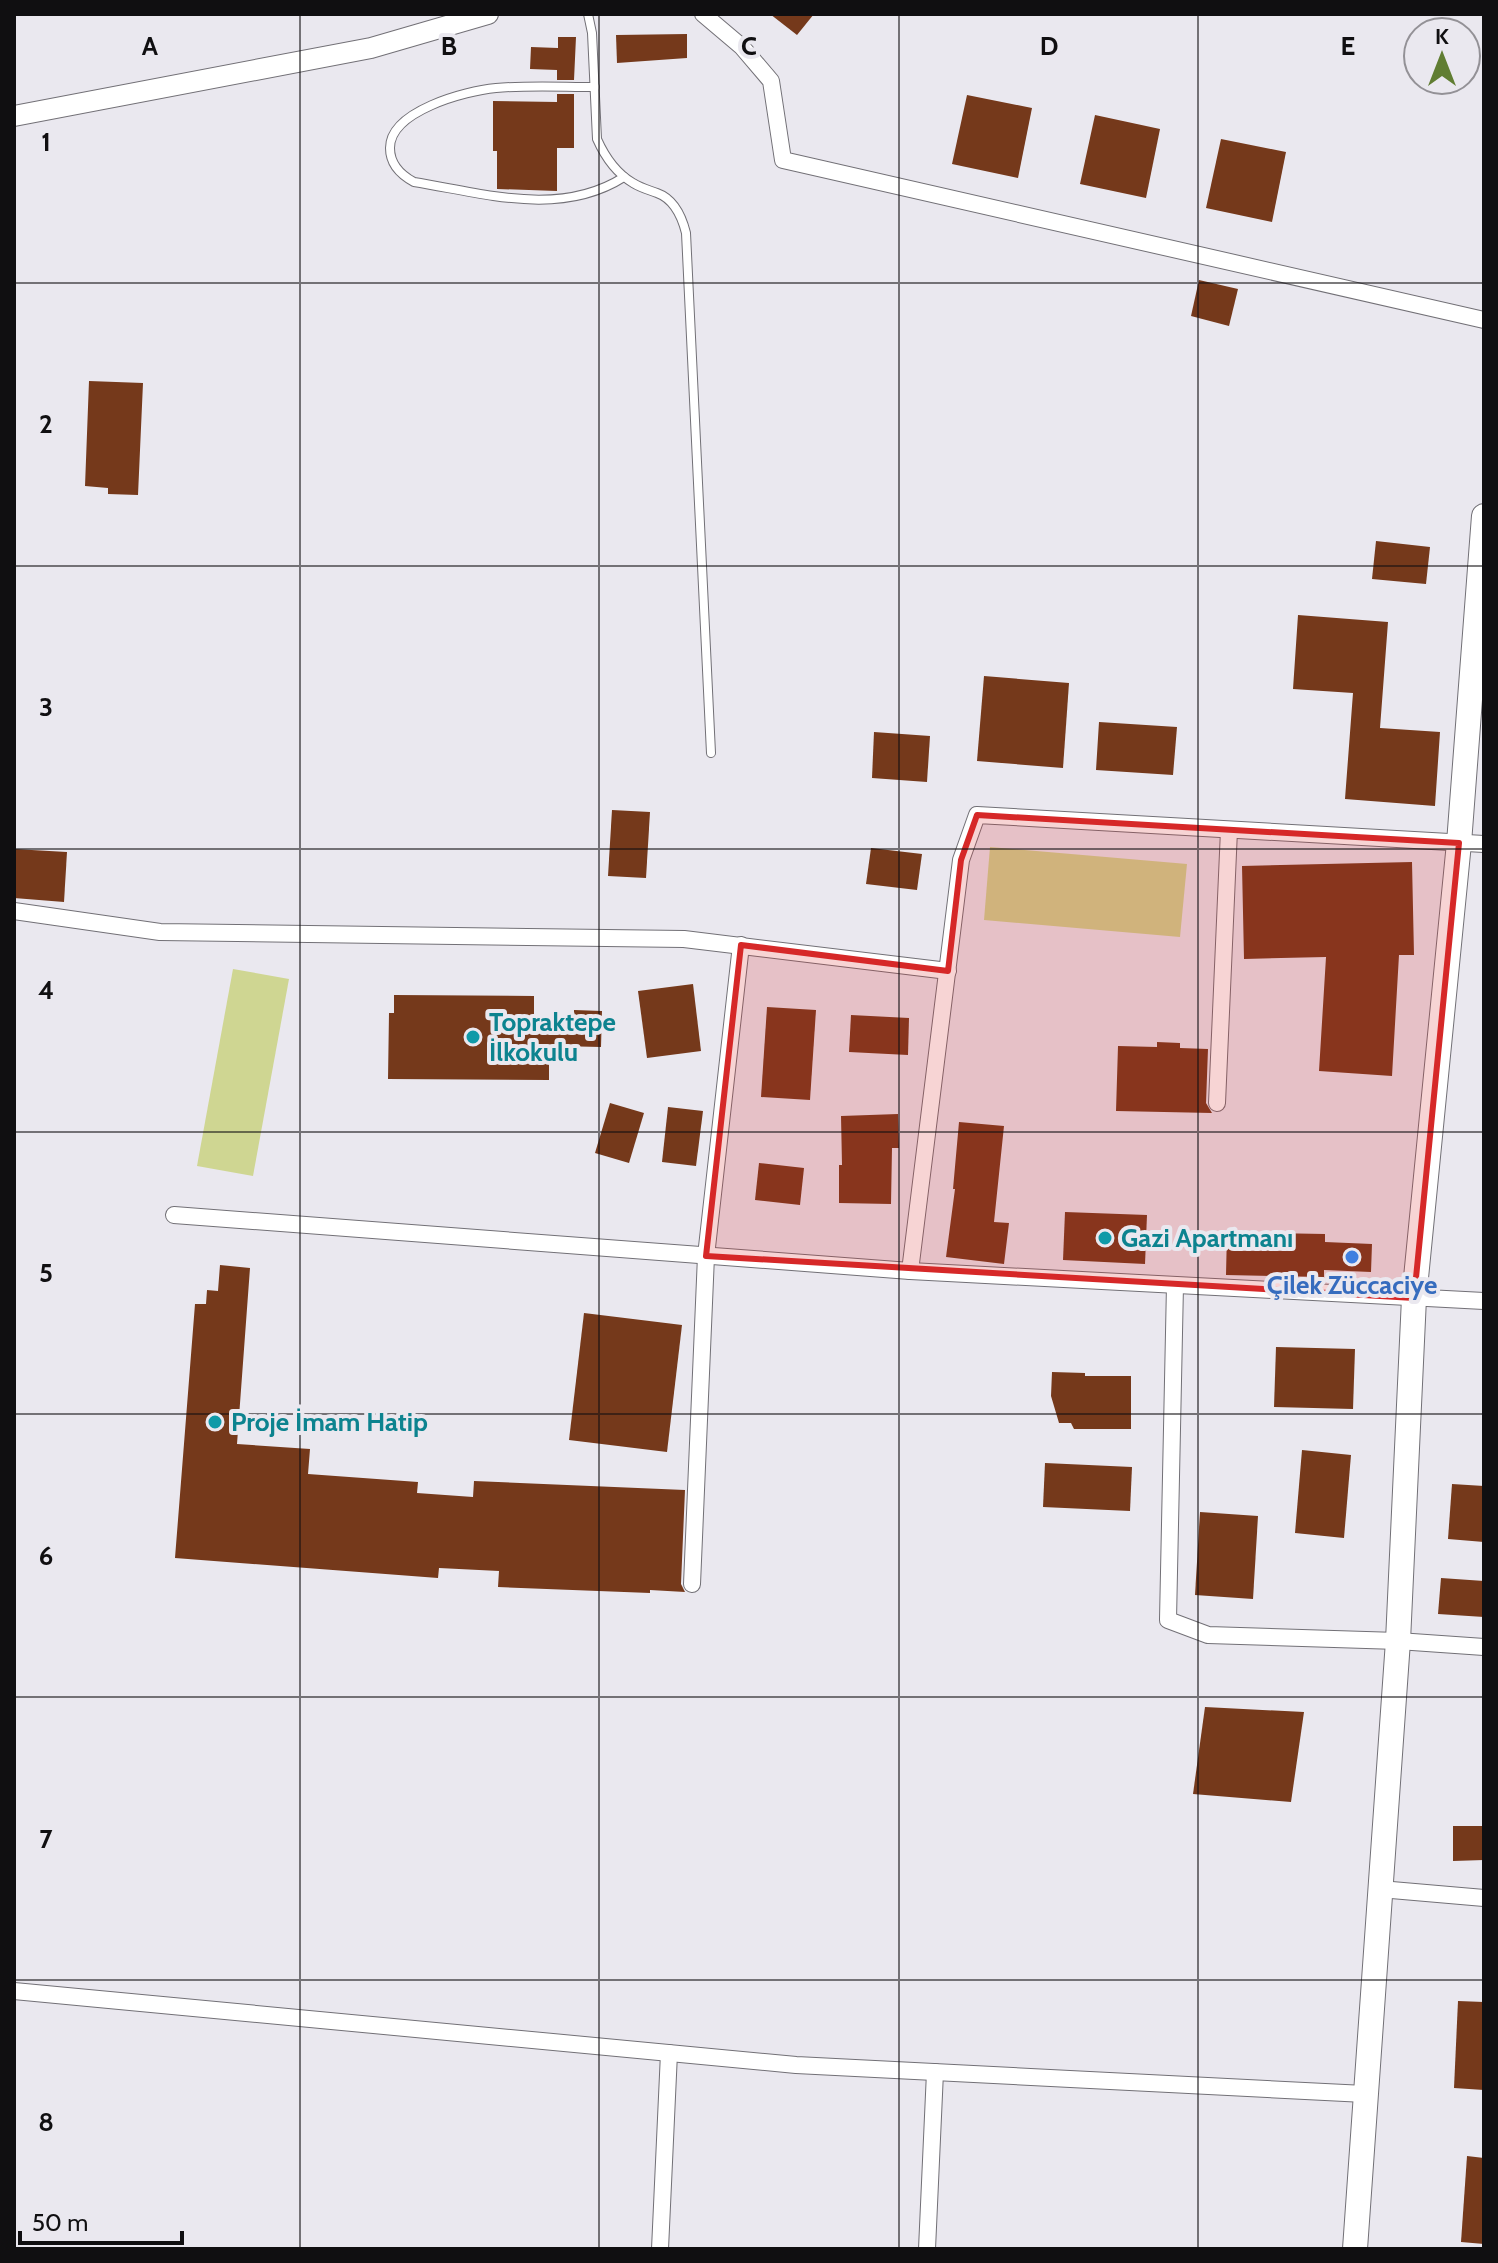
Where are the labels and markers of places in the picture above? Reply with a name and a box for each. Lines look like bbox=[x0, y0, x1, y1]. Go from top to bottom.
place label: Topraktepe İlkokulu bbox=[489, 1006, 616, 1068]
marker: Topraktepe İlkokulu bbox=[464, 1028, 482, 1046]
place label: Gazi Apartmanı bbox=[1121, 1222, 1293, 1254]
marker: Gazi Apartmanı bbox=[1096, 1229, 1114, 1247]
marker: Çilek Züccaciye bbox=[1343, 1248, 1361, 1266]
place label: Çilek Züccaciye bbox=[1267, 1269, 1437, 1301]
place label: Proje İmam Hatip bbox=[231, 1406, 428, 1438]
marker: Proje İmam Hatip bbox=[206, 1413, 224, 1431]

